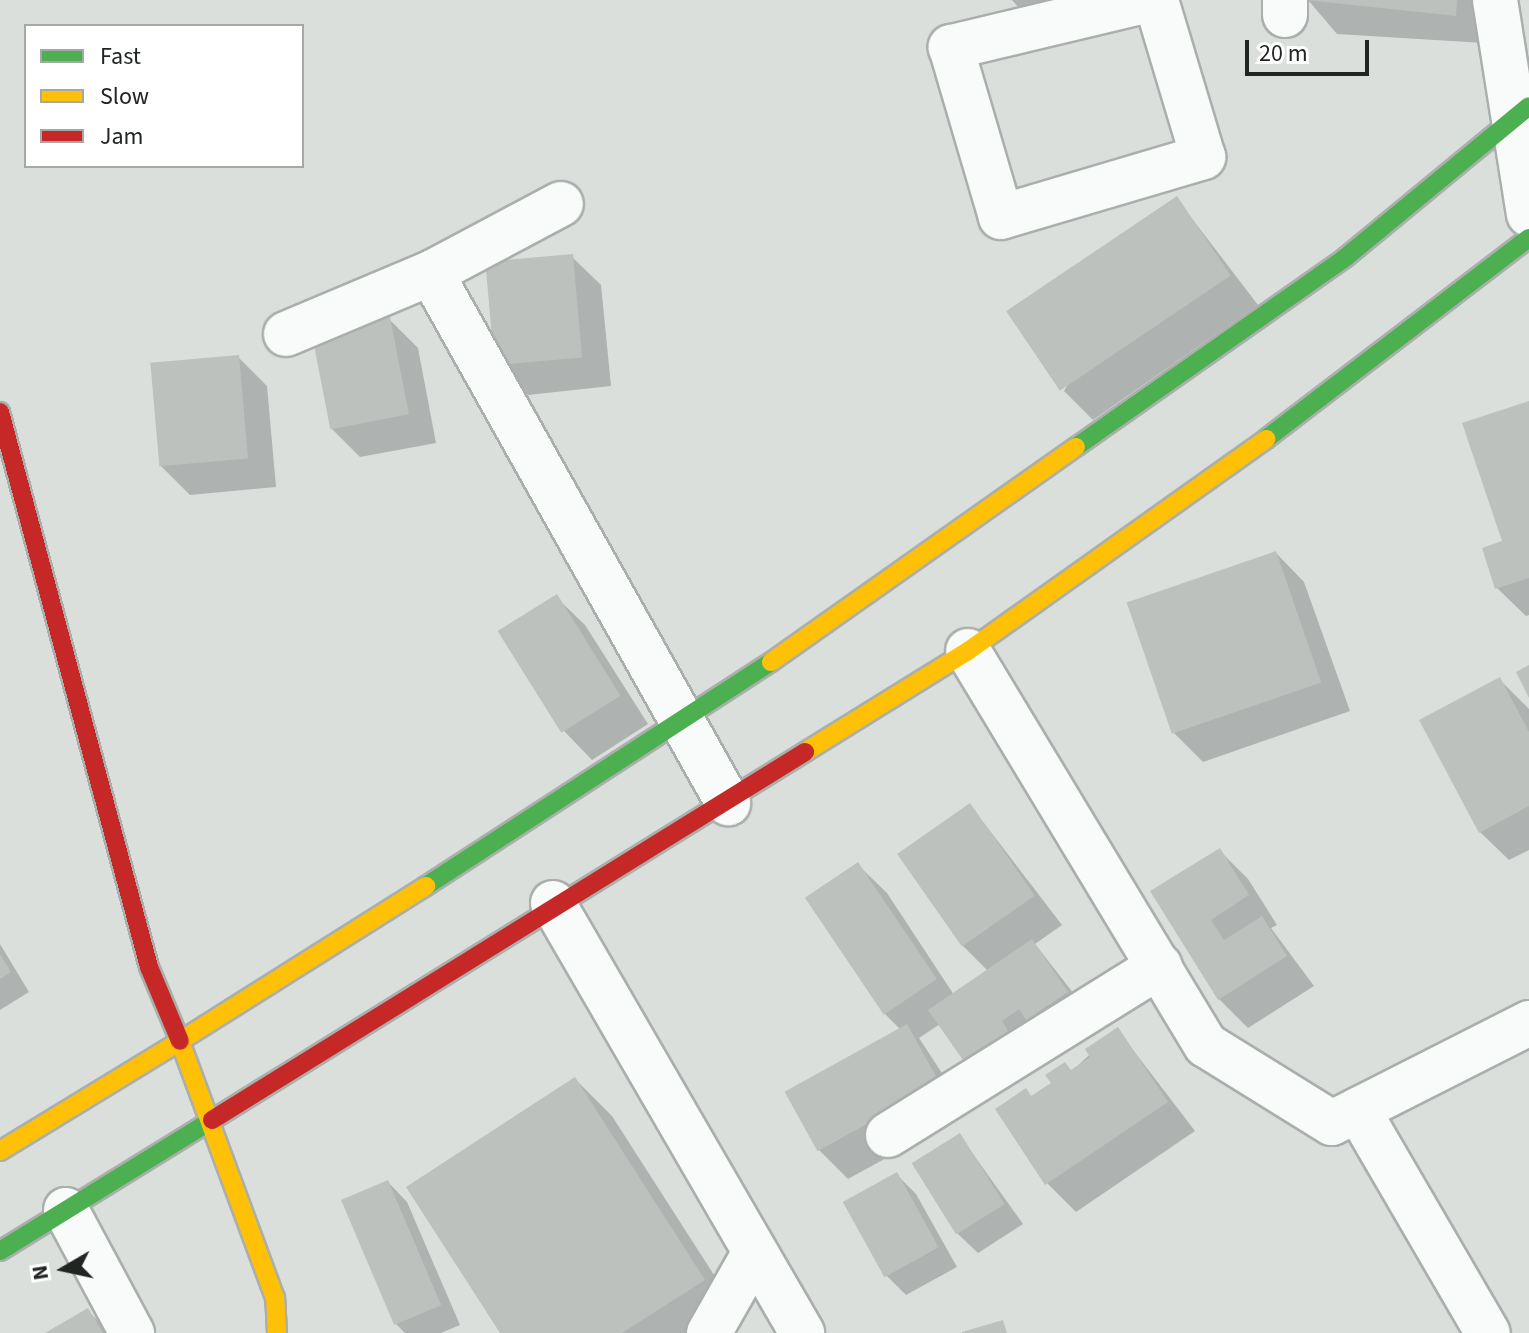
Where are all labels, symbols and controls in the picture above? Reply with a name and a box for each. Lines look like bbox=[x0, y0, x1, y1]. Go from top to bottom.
legend bbox=[24, 24, 304, 168]
scale bar bbox=[1249, 24, 1373, 74]
text: 20 m bbox=[1259, 36, 1308, 71]
text: Fast bbox=[100, 39, 141, 74]
text: Slow bbox=[100, 79, 149, 114]
text: Jam bbox=[100, 119, 144, 154]
north arrow bbox=[24, 1229, 104, 1309]
text: N bbox=[23, 1263, 57, 1282]

